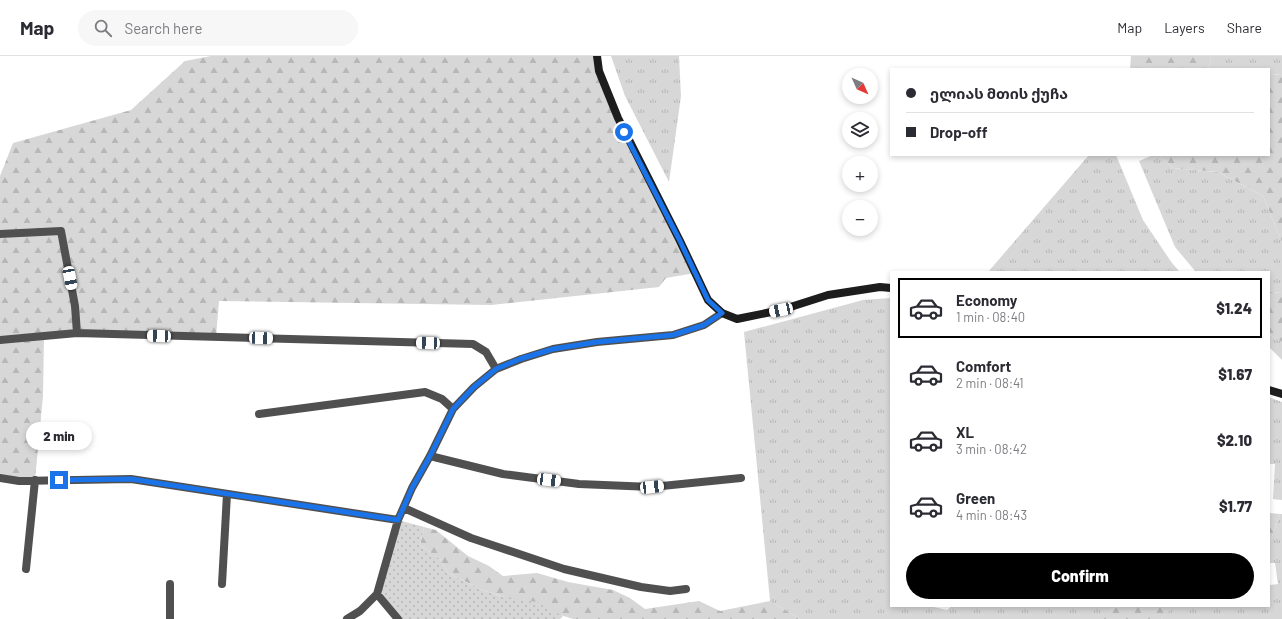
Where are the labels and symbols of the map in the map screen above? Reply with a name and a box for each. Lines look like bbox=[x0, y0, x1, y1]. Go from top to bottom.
north arrow bbox=[842, 68, 878, 104]
route start bbox=[615, 123, 633, 141]
car bbox=[62, 265, 78, 291]
car bbox=[768, 302, 794, 318]
car bbox=[147, 330, 171, 342]
car bbox=[249, 332, 273, 344]
car bbox=[416, 337, 440, 349]
callout: 2 min bbox=[26, 422, 92, 450]
route end bbox=[50, 471, 68, 489]
car bbox=[536, 473, 562, 487]
car bbox=[639, 480, 665, 494]

